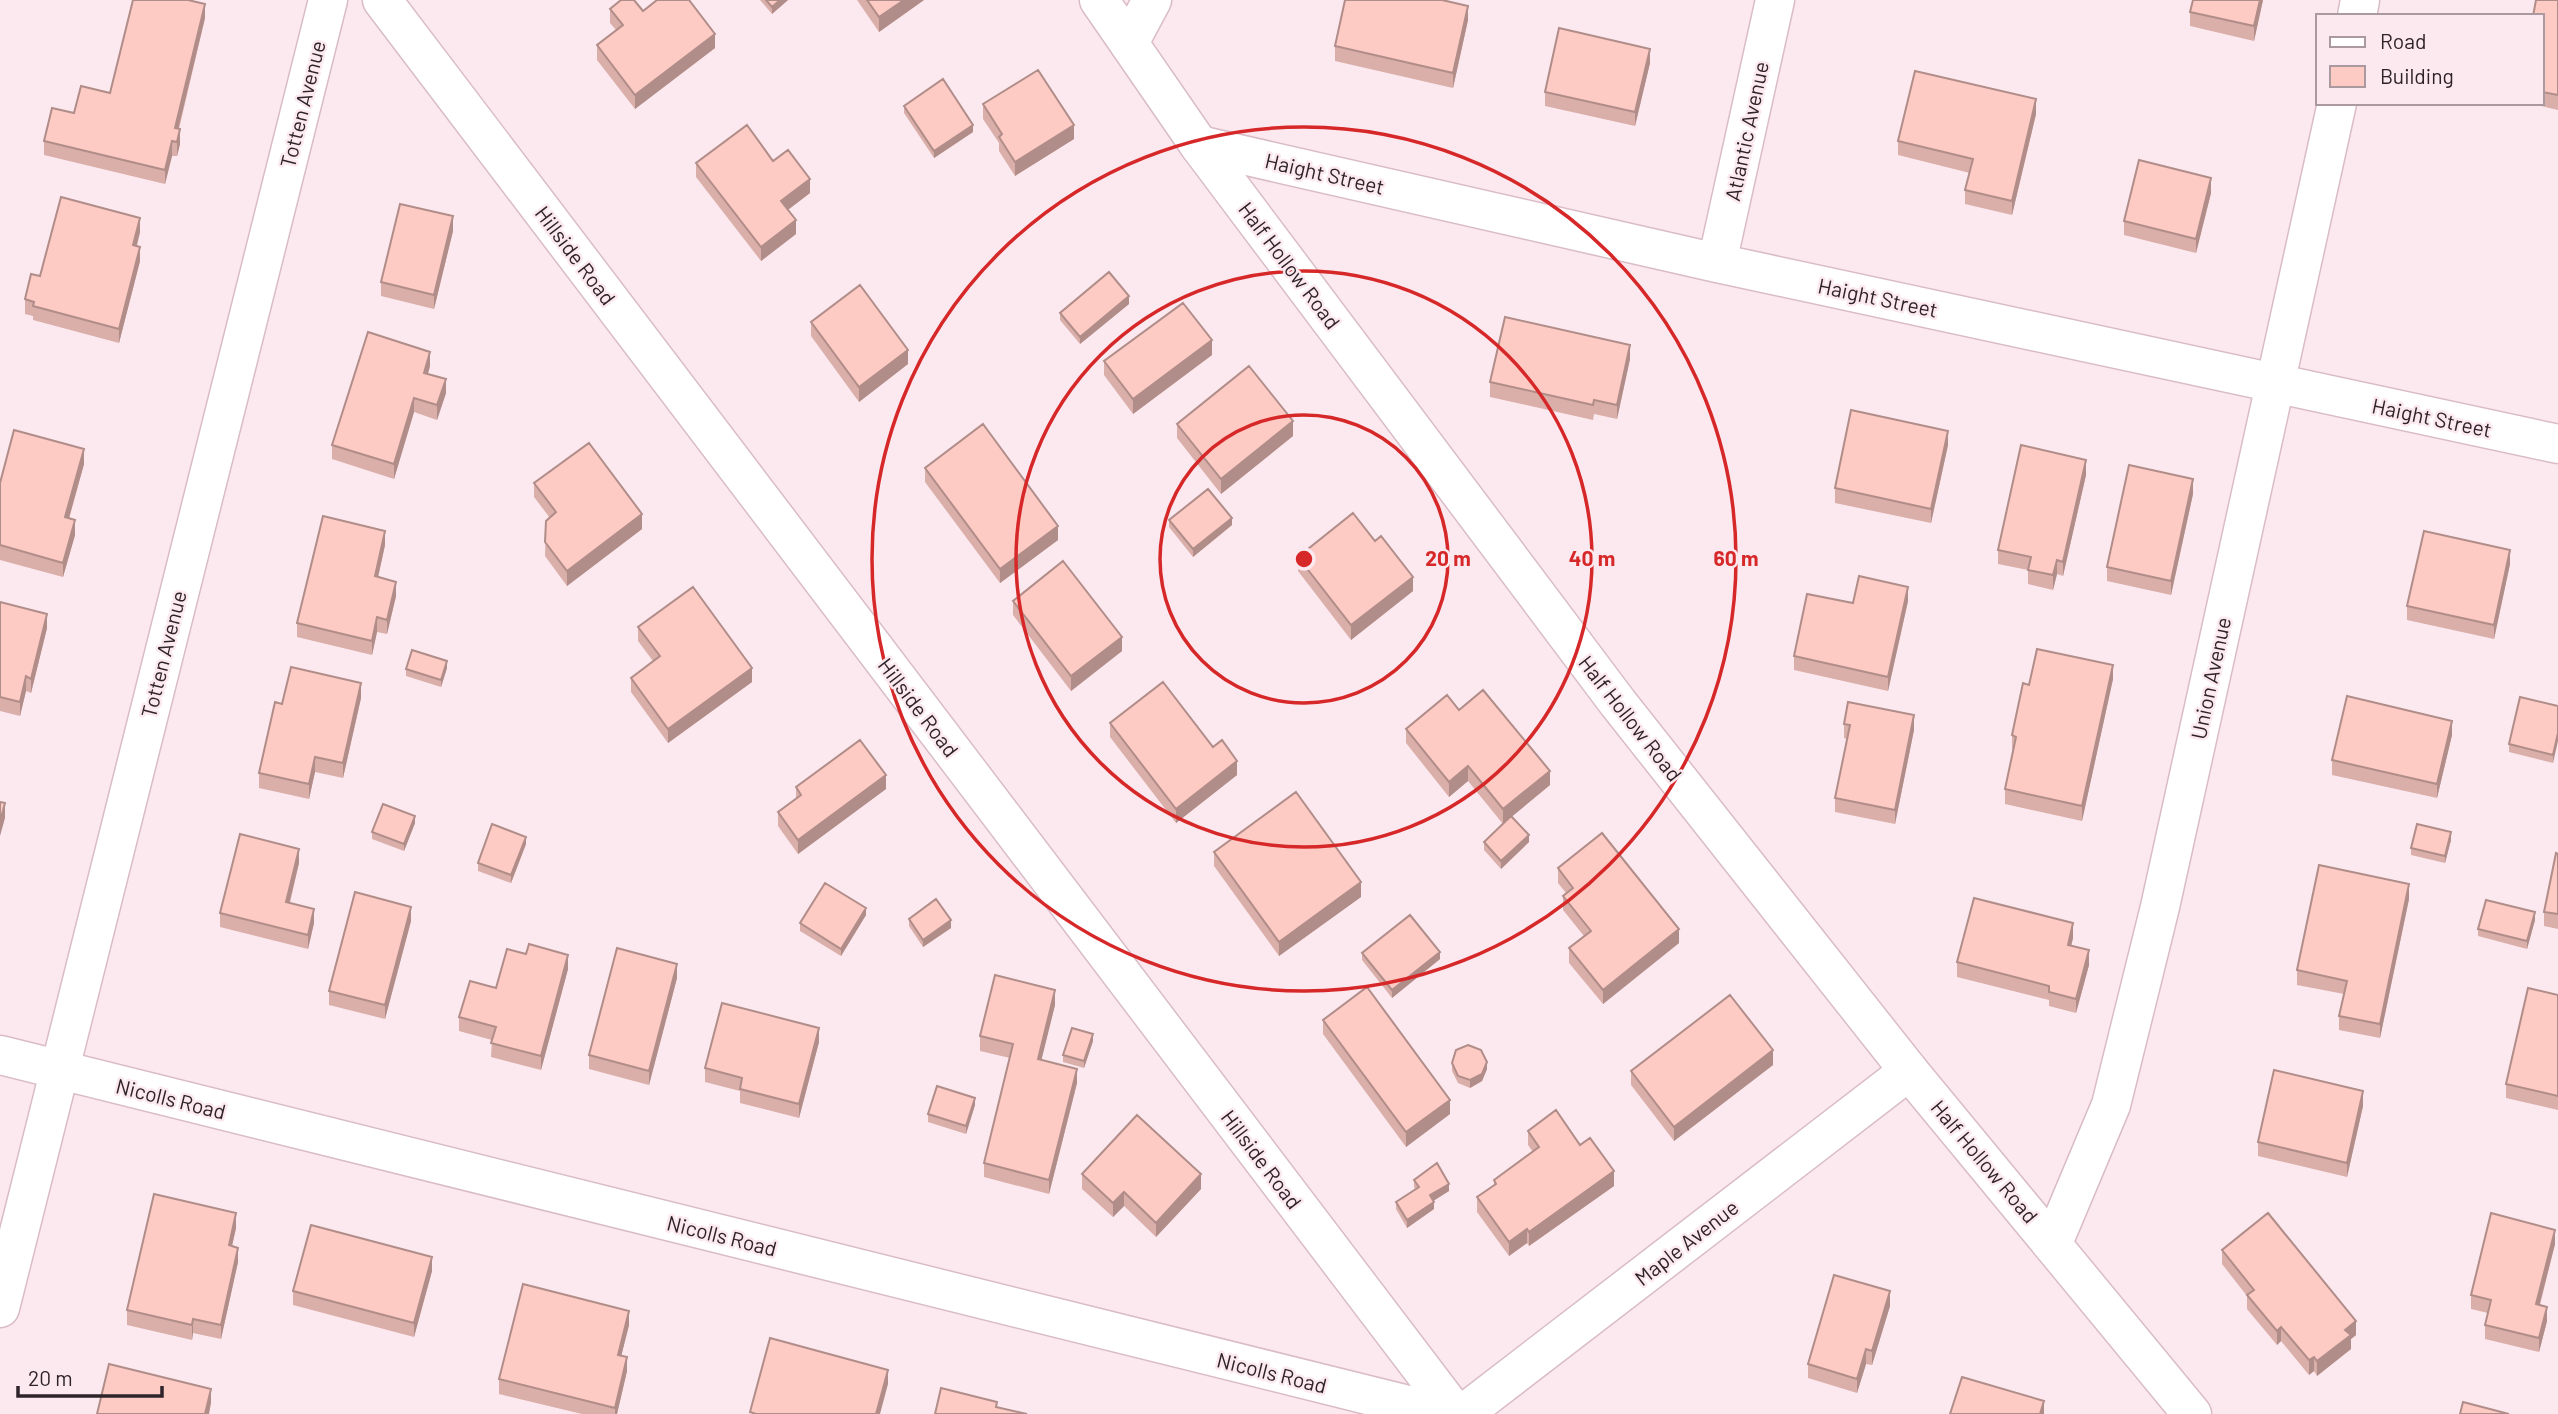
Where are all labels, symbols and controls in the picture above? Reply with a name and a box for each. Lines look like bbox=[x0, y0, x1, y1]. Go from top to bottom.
legend bbox=[2316, 14, 2544, 105]
text: Road bbox=[2380, 28, 2426, 53]
street label: Totten Avenue bbox=[274, 38, 330, 170]
street label: Atlantic Avenue bbox=[1719, 59, 1773, 203]
text: Building bbox=[2380, 63, 2454, 88]
street label: Haight Street bbox=[1263, 147, 1387, 199]
street label: Half Hollow Road bbox=[1234, 197, 1346, 333]
street label: Hillside Road bbox=[531, 201, 621, 309]
street label: Haight Street bbox=[1816, 272, 1940, 322]
street label: Haight Street bbox=[2370, 392, 2494, 442]
text: 20 m bbox=[1425, 545, 1471, 570]
text: 40 m bbox=[1569, 545, 1615, 570]
text: 60 m bbox=[1714, 545, 1758, 570]
centre of rings bbox=[1292, 547, 1316, 571]
street label: Totten Avenue bbox=[135, 588, 191, 720]
street label: Union Avenue bbox=[2185, 615, 2235, 741]
street label: Half Hollow Road bbox=[1574, 650, 1688, 786]
street label: Hillside Road bbox=[874, 653, 964, 761]
street label: Nicolls Road bbox=[114, 1072, 228, 1124]
street label: Half Hollow Road bbox=[1926, 1095, 2044, 1227]
street label: Hillside Road bbox=[1217, 1105, 1307, 1213]
street label: Maple Avenue bbox=[1629, 1194, 1743, 1290]
street label: Nicolls Road bbox=[665, 1209, 779, 1261]
street label: Nicolls Road bbox=[1215, 1346, 1329, 1398]
scale bar bbox=[18, 1354, 161, 1398]
text: 20 m bbox=[28, 1365, 73, 1390]

